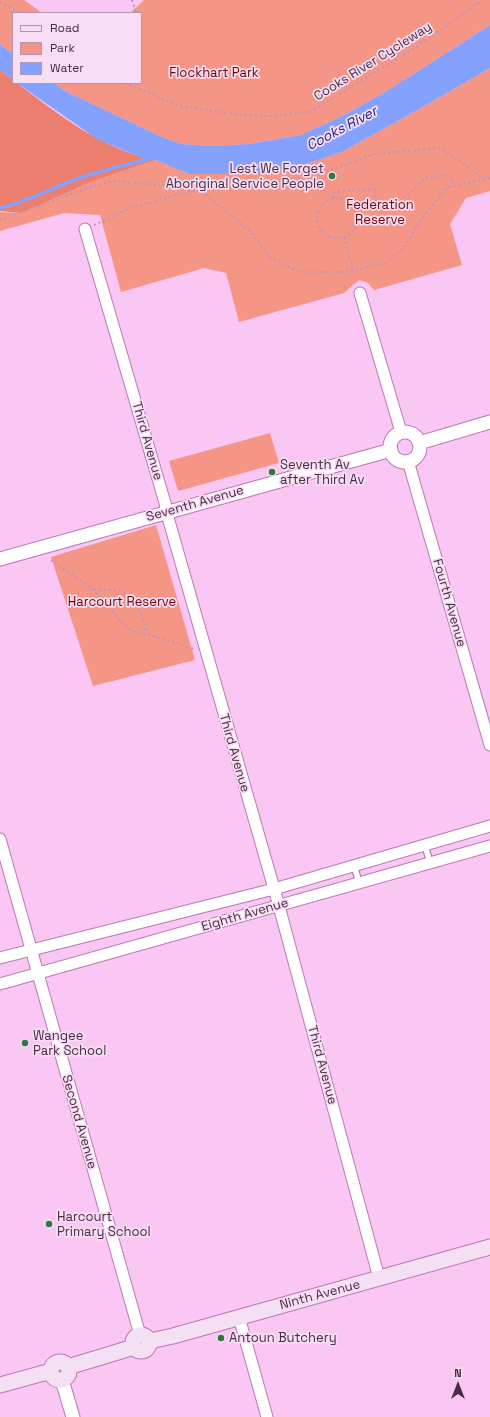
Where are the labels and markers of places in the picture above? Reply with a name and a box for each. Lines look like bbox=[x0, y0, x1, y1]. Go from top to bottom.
place label: Lest We Forget Aboriginal Service People bbox=[166, 161, 324, 192]
marker: Lest We Forget Aboriginal Service People bbox=[327, 171, 337, 181]
place label: Seventh Av after Third Av bbox=[280, 457, 364, 488]
marker: Seventh Av after Third Av bbox=[267, 467, 277, 477]
place label: Wangee Park School bbox=[33, 1028, 106, 1059]
marker: Wangee Park School bbox=[20, 1038, 30, 1048]
place label: Harcourt Primary School bbox=[57, 1209, 151, 1240]
marker: Harcourt Primary School bbox=[44, 1219, 54, 1229]
place label: Antoun Butchery bbox=[229, 1330, 337, 1346]
marker: Antoun Butchery bbox=[216, 1333, 226, 1343]

